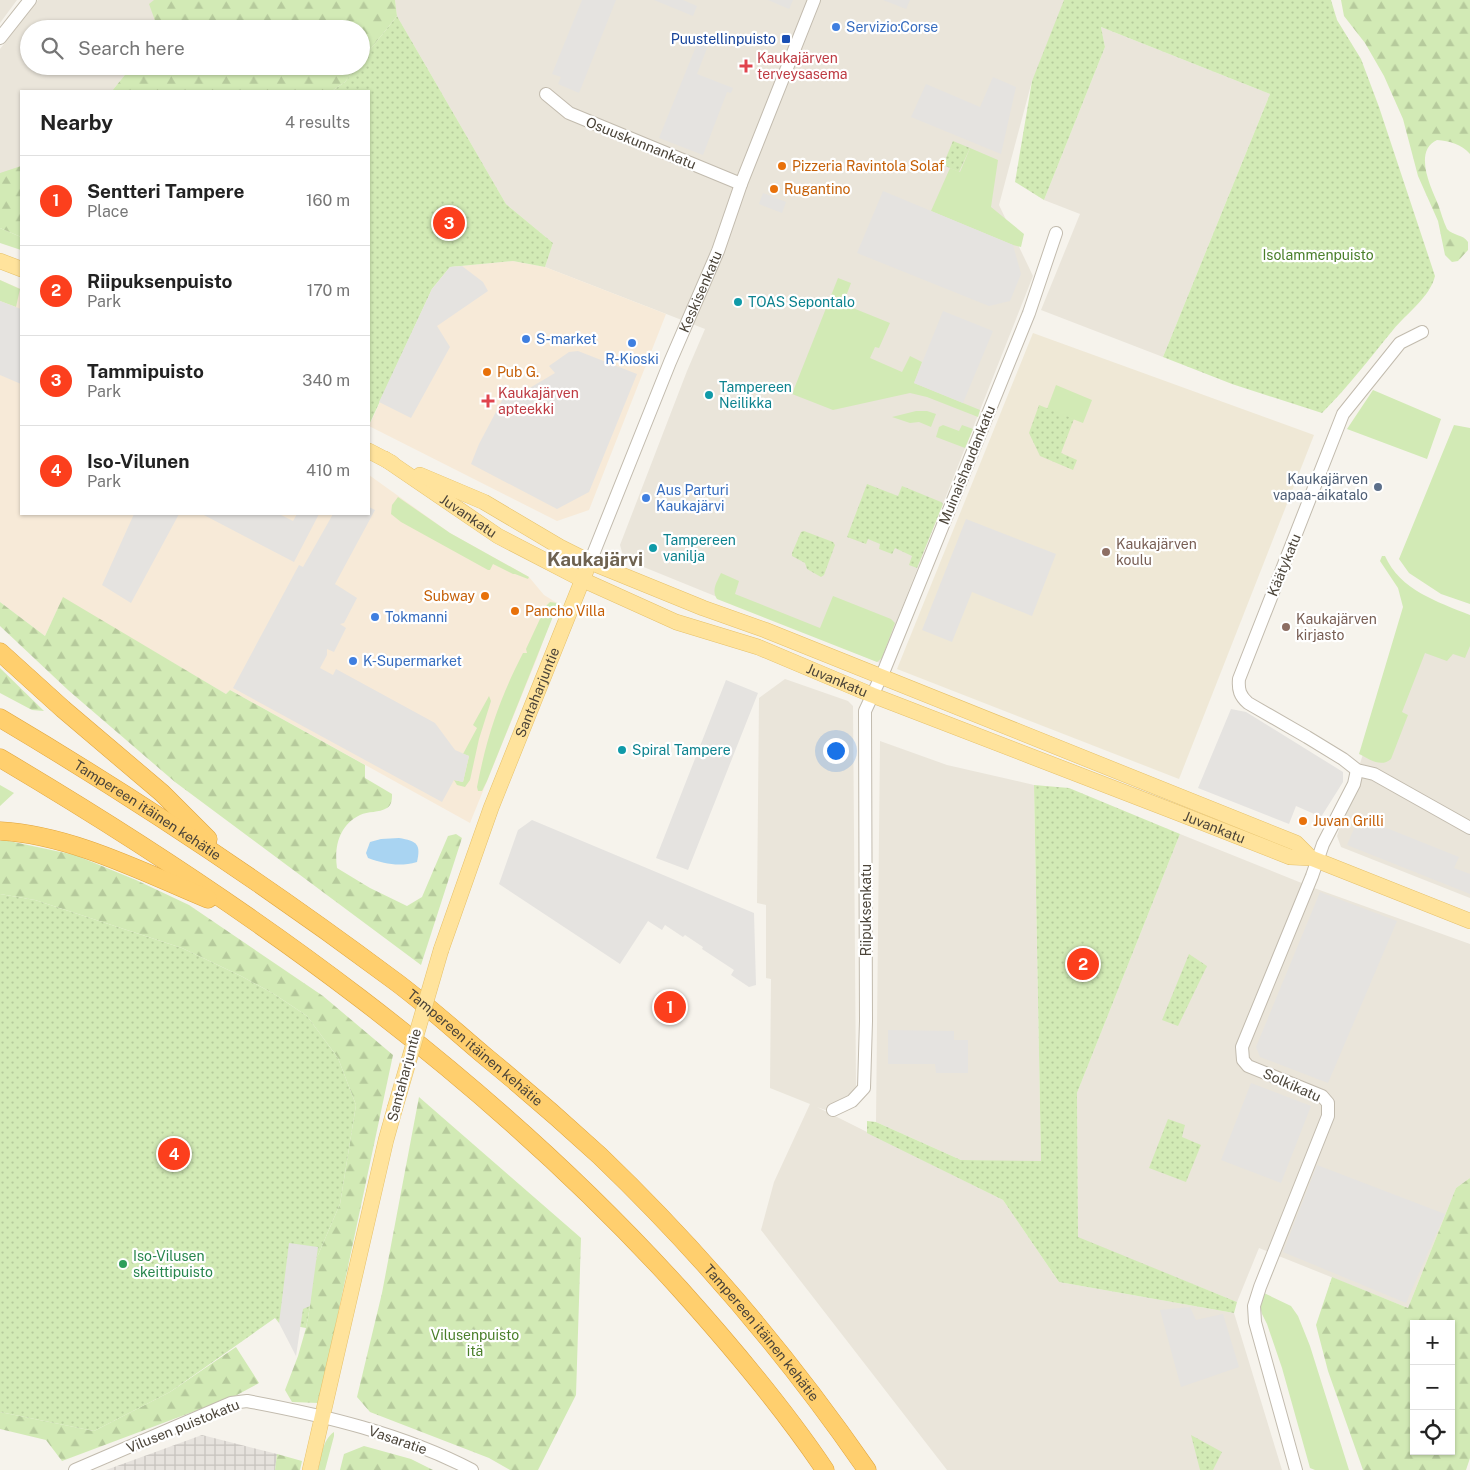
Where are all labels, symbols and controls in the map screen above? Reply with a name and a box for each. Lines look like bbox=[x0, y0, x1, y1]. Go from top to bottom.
place label: Servizio:Corse bbox=[846, 19, 938, 35]
search box bbox=[20, 20, 370, 75]
marker: Servizio:Corse bbox=[830, 21, 842, 33]
place label: Puustellinpuisto bbox=[671, 31, 776, 47]
marker: Puustellinpuisto bbox=[780, 33, 792, 45]
icon: search bbox=[38, 34, 66, 62]
text: Search here bbox=[78, 37, 185, 59]
place label: Kaukajärven terveysasema bbox=[757, 50, 848, 82]
marker: Kaukajärven terveysasema bbox=[739, 59, 753, 73]
text: Nearby bbox=[40, 110, 113, 135]
text: 4 results bbox=[285, 113, 350, 132]
street label: Osuuskunnankatu bbox=[584, 114, 698, 172]
place label: Pizzeria Ravintola Solaf bbox=[792, 158, 945, 174]
marker: Pizzeria Ravintola Solaf bbox=[776, 160, 788, 172]
text: Sentteri Tampere bbox=[87, 180, 245, 202]
place label: Rugantino bbox=[784, 181, 851, 197]
marker: Rugantino bbox=[768, 183, 780, 195]
text: 1 bbox=[53, 191, 59, 210]
text: 160 m bbox=[306, 191, 350, 210]
text: Place bbox=[87, 202, 129, 221]
pin: 3 bbox=[433, 204, 465, 242]
park label: Isolammenpuisto bbox=[1262, 247, 1374, 263]
street label: Keskisenkatu bbox=[676, 248, 725, 335]
text: Riipuksenpuisto bbox=[87, 270, 233, 292]
text: 2 bbox=[51, 281, 61, 300]
text: 170 m bbox=[307, 281, 350, 300]
text: Park bbox=[87, 292, 121, 311]
place label: TOAS Sepontalo bbox=[748, 294, 855, 310]
marker: TOAS Sepontalo bbox=[732, 296, 744, 308]
place label: S-market bbox=[536, 331, 597, 347]
marker: S-market bbox=[520, 333, 532, 345]
marker: R-Kioski bbox=[626, 337, 638, 349]
place label: R-Kioski bbox=[605, 351, 659, 367]
text: Tammipuisto bbox=[87, 360, 204, 382]
place label: Pub G. bbox=[497, 364, 539, 380]
marker: Pub G. bbox=[481, 366, 493, 378]
text: 3 bbox=[51, 371, 61, 390]
text: 340 m bbox=[302, 371, 350, 390]
place label: Tampereen Neilikka bbox=[719, 379, 792, 411]
text: Park bbox=[87, 382, 121, 401]
place label: Kaukajärven apteekki bbox=[498, 385, 579, 417]
marker: Tampereen Neilikka bbox=[703, 389, 715, 401]
marker: Kaukajärven apteekki bbox=[482, 395, 494, 407]
street label: Muinaishaudankatu bbox=[936, 403, 998, 527]
text: Iso-Vilunen bbox=[87, 450, 190, 472]
text: 4 bbox=[51, 461, 61, 480]
text: 410 m bbox=[306, 461, 350, 480]
place label: Kaukajärven vapaa-aikatalo bbox=[1273, 471, 1368, 503]
text: Park bbox=[87, 472, 121, 491]
marker: Kaukajärven vapaa-aikatalo bbox=[1372, 481, 1384, 493]
place label: Aus Parturi Kaukajärvi bbox=[656, 482, 729, 514]
street label: Juvankatu bbox=[437, 491, 500, 541]
marker: Aus Parturi Kaukajärvi bbox=[640, 492, 652, 504]
street label: Käätykatu bbox=[1264, 531, 1304, 599]
place label: Tampereen vanilja bbox=[663, 532, 736, 564]
place label: Kaukajärven koulu bbox=[1116, 536, 1197, 568]
marker: Tampereen vanilja bbox=[647, 542, 659, 554]
marker: Kaukajärven koulu bbox=[1100, 546, 1112, 558]
district label: Kaukajärvi bbox=[547, 548, 643, 570]
place label: Subway bbox=[423, 588, 476, 604]
marker: Subway bbox=[479, 590, 491, 602]
place label: Pancho Villa bbox=[525, 603, 605, 619]
marker: Pancho Villa bbox=[509, 605, 521, 617]
place label: Tokmanni bbox=[385, 609, 448, 625]
marker: Tokmanni bbox=[369, 611, 381, 623]
place label: Kaukajärven kirjasto bbox=[1296, 611, 1377, 643]
marker: Kaukajärven kirjasto bbox=[1280, 621, 1292, 633]
street label: Santaharjuntie bbox=[512, 645, 563, 740]
place label: K-Supermarket bbox=[363, 653, 462, 669]
marker: K-Supermarket bbox=[347, 655, 359, 667]
street label: Juvankatu bbox=[804, 660, 870, 700]
your location bbox=[823, 738, 849, 764]
place label: Spiral Tampere bbox=[632, 742, 731, 758]
marker: Spiral Tampere bbox=[616, 744, 628, 756]
street label: Tampereen itäinen kehätie bbox=[71, 757, 224, 864]
street label: Juvankatu bbox=[1181, 808, 1248, 847]
place label: Juvan Grilli bbox=[1313, 813, 1384, 829]
marker: Juvan Grilli bbox=[1297, 815, 1309, 827]
street label: Riipuksenkatu bbox=[858, 864, 874, 956]
pin: 2 bbox=[1067, 945, 1099, 983]
street label: Tampereen itäinen kehätie bbox=[404, 986, 546, 1109]
pin: 1 bbox=[654, 988, 686, 1026]
street label: Santaharjuntie bbox=[384, 1027, 424, 1123]
street label: Solkikatu bbox=[1261, 1065, 1323, 1105]
pin: 4 bbox=[158, 1135, 190, 1173]
place label: Iso-Vilusen skeittipuisto bbox=[133, 1248, 213, 1280]
marker: Iso-Vilusen skeittipuisto bbox=[117, 1258, 129, 1270]
street label: Tampereen itäinen kehätie bbox=[701, 1261, 822, 1404]
map controls bbox=[1410, 1320, 1455, 1455]
button: + bbox=[1410, 1320, 1455, 1365]
park label: Vilusenpuisto itä bbox=[431, 1327, 519, 1359]
button: − bbox=[1410, 1365, 1455, 1410]
street label: Vilusen puistokatu bbox=[124, 1396, 242, 1456]
button: locate bbox=[1410, 1410, 1455, 1455]
street label: Vasaratie bbox=[367, 1423, 429, 1457]

